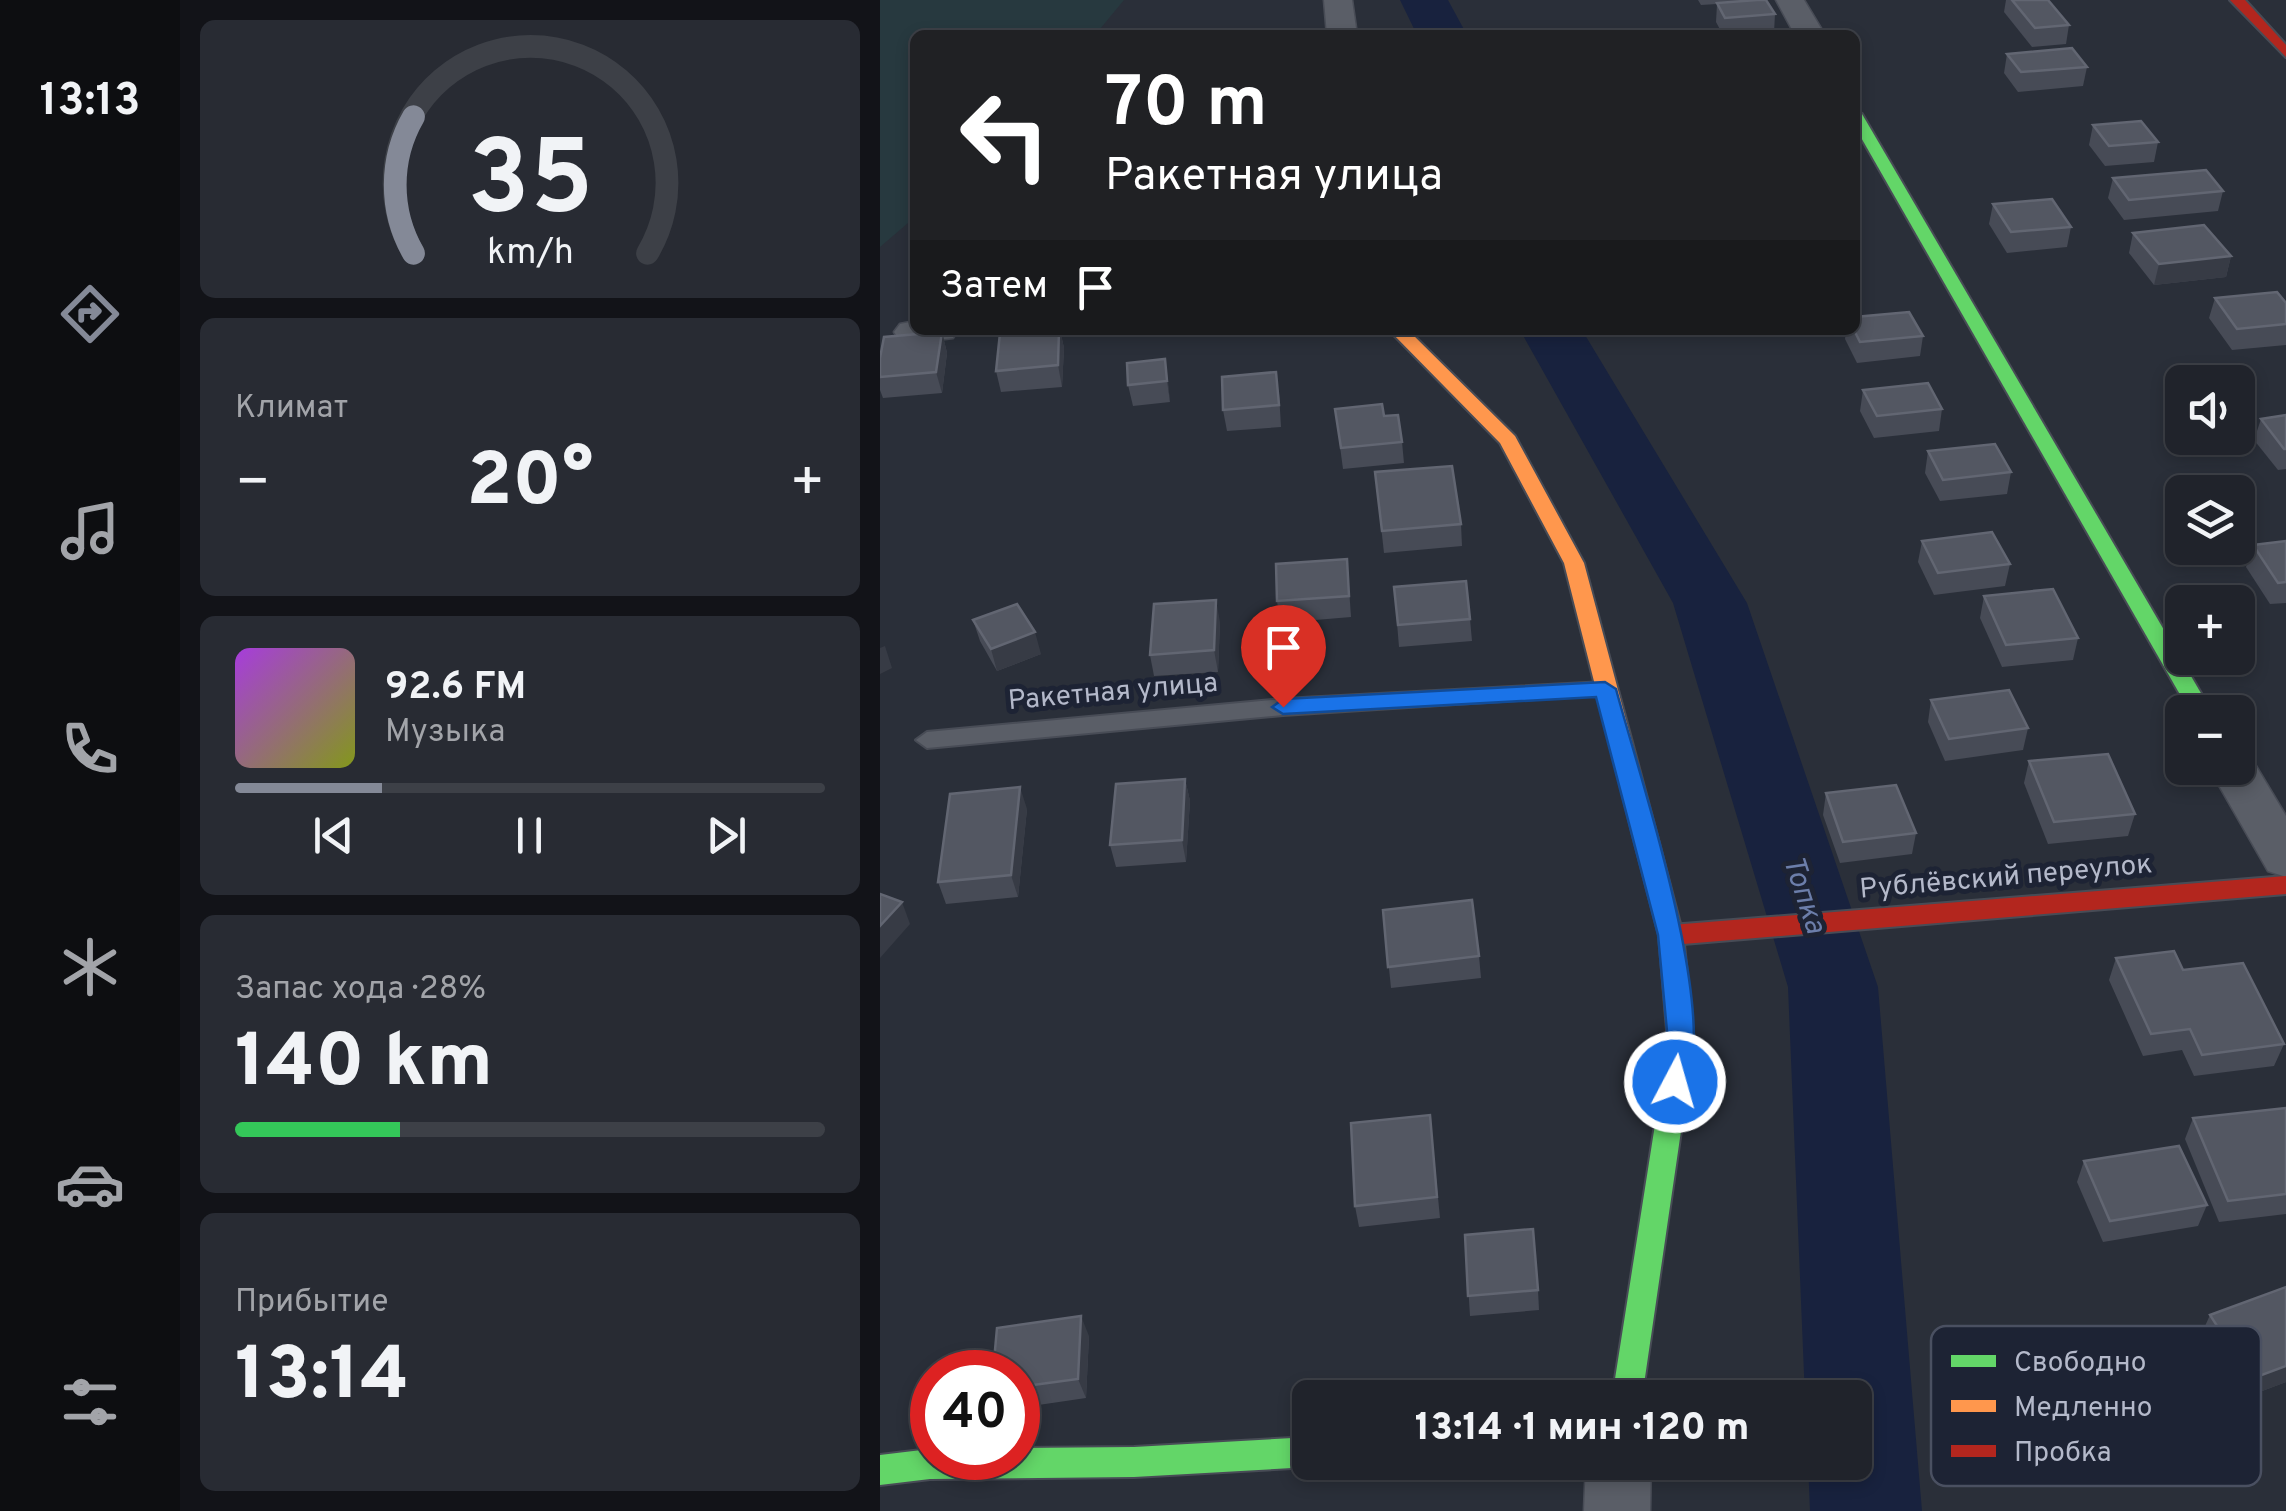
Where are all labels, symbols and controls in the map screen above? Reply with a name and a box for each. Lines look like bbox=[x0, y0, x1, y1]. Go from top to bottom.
text: 70 m bbox=[1105, 62, 1268, 151]
icon: left bbox=[940, 70, 1070, 200]
text: 13:13 bbox=[40, 74, 140, 131]
text: 35 bbox=[467, 119, 593, 251]
text: Ракетная улица bbox=[1105, 149, 1443, 206]
text: km/h bbox=[487, 231, 573, 277]
icon: arrive bbox=[1068, 260, 1123, 315]
text: Затем bbox=[940, 263, 1048, 312]
icon: directions bbox=[55, 279, 125, 349]
map controls bbox=[2165, 365, 2255, 785]
button: sound bbox=[2165, 365, 2255, 455]
text: Климат bbox=[235, 389, 348, 429]
text: 20° bbox=[467, 437, 593, 532]
text: − bbox=[235, 450, 270, 520]
text: + bbox=[790, 450, 825, 520]
button: layers bbox=[2165, 475, 2255, 565]
icon: music bbox=[55, 496, 125, 566]
button: + bbox=[2165, 585, 2255, 675]
pin bbox=[1241, 605, 1326, 708]
icon: arrive bbox=[1256, 620, 1311, 675]
text: 92.6 FM bbox=[385, 664, 526, 713]
street label: Ракетная улица bbox=[1007, 666, 1219, 720]
button: − bbox=[2165, 695, 2255, 785]
text: Музыка bbox=[385, 713, 505, 753]
icon: phone bbox=[55, 714, 125, 784]
icon: previous bbox=[306, 808, 361, 863]
icon: pause bbox=[502, 808, 557, 863]
icon: next bbox=[699, 808, 754, 863]
street label: Рублёвский переулок bbox=[1858, 847, 2154, 909]
water label: Топка bbox=[1773, 851, 1833, 939]
icon: climate bbox=[55, 932, 125, 1002]
text: Запас хода · 28% bbox=[235, 970, 486, 1010]
text: 140 km bbox=[235, 1018, 493, 1113]
position arrow bbox=[1623, 1030, 1727, 1134]
icon: car bbox=[55, 1149, 125, 1219]
text: Прибытие bbox=[235, 1283, 389, 1323]
legend bbox=[1931, 1326, 2261, 1486]
text: 13:14 bbox=[235, 1331, 409, 1426]
text: Свободно bbox=[2014, 1346, 2146, 1382]
speed limit sign: 40 bbox=[910, 1350, 1040, 1480]
icon: filters bbox=[55, 1367, 125, 1437]
text: Медленно bbox=[2014, 1391, 2152, 1427]
text: 13:14 · 1 мин · 120 m bbox=[1415, 1405, 1749, 1454]
text: Пробка bbox=[2014, 1436, 2112, 1472]

